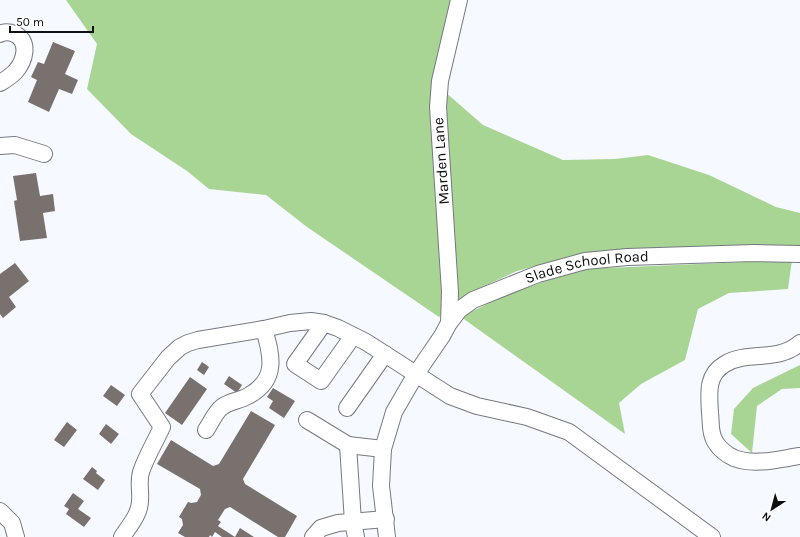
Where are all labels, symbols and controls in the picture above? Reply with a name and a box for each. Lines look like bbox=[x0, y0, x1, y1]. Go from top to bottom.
scale bar bbox=[10, 8, 93, 34]
text: 50 m bbox=[16, 15, 44, 29]
street label: Marden Lane bbox=[429, 117, 453, 205]
street label: Slade School Road bbox=[522, 247, 649, 287]
north arrow bbox=[752, 489, 792, 529]
text: N bbox=[759, 509, 773, 524]

